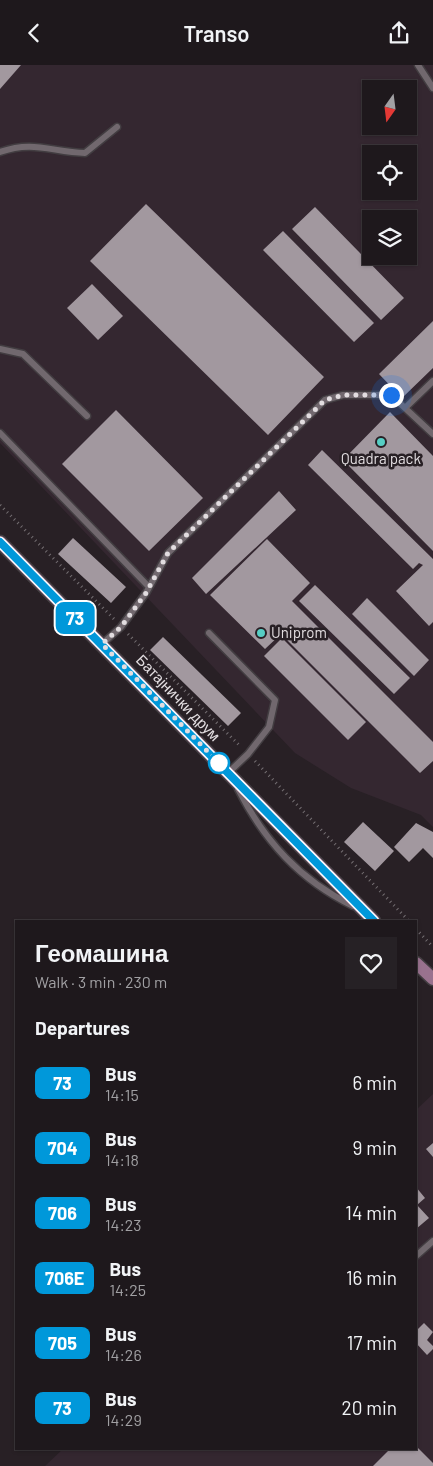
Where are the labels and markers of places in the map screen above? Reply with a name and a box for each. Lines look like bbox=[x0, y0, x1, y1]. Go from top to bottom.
marker: Quadra pack bbox=[375, 436, 387, 448]
place label: Quadra pack bbox=[341, 449, 421, 467]
place label: Uniprom bbox=[271, 623, 327, 641]
marker: Uniprom bbox=[255, 627, 267, 639]
unlabelled marker bbox=[208, 752, 230, 774]

